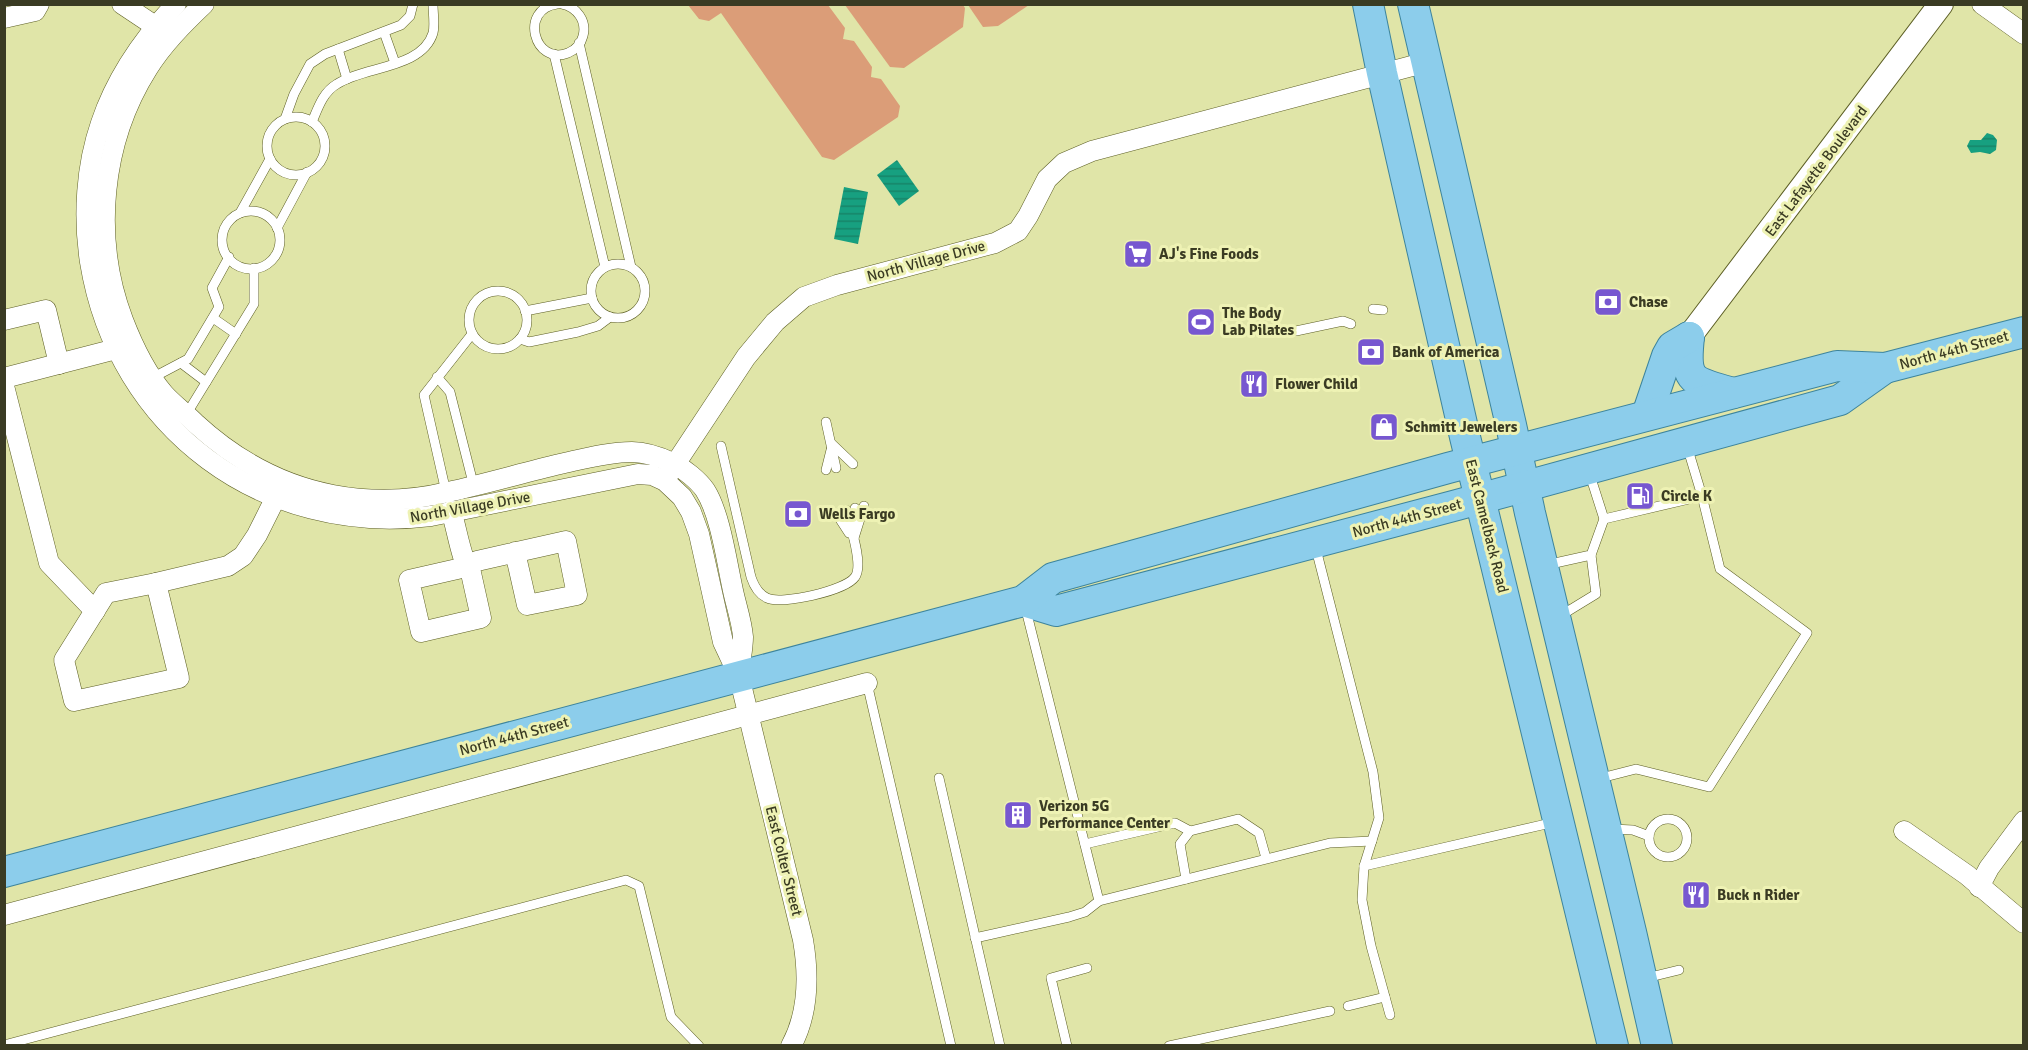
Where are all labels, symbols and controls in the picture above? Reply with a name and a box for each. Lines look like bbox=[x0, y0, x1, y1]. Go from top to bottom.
street label: East Lafayette Boulevard bbox=[1761, 102, 1871, 240]
street label: North Village Drive bbox=[865, 237, 987, 285]
supermarket icon: AJ's Fine Foods bbox=[1122, 238, 1154, 270]
place label: AJ's Fine Foods bbox=[1159, 245, 1259, 263]
bank icon: Chase bbox=[1592, 286, 1624, 318]
place label: Chase bbox=[1629, 293, 1668, 311]
place label: The Body Lab Pilates bbox=[1222, 304, 1294, 339]
sports icon: The Body Lab Pilates bbox=[1185, 306, 1217, 338]
street label: North 44th Street bbox=[1897, 327, 2011, 373]
bank icon: Bank of America bbox=[1355, 336, 1387, 368]
place label: Bank of America bbox=[1392, 343, 1500, 361]
restaurant icon: Flower Child bbox=[1238, 368, 1270, 400]
place label: Flower Child bbox=[1275, 375, 1358, 393]
shop icon: Schmitt Jewelers bbox=[1368, 411, 1400, 443]
place label: Schmitt Jewelers bbox=[1405, 418, 1518, 436]
street label: East Camelback Road bbox=[1462, 457, 1512, 595]
fuel station icon: Circle K bbox=[1624, 480, 1656, 512]
place label: Circle K bbox=[1661, 487, 1713, 505]
street label: North Village Drive bbox=[409, 488, 531, 526]
street label: North 44th Street bbox=[1350, 495, 1464, 541]
bank icon: Wells Fargo bbox=[782, 498, 814, 530]
place label: Wells Fargo bbox=[819, 505, 896, 523]
street label: North 44th Street bbox=[457, 713, 571, 759]
place label: Verizon 5G Performance Center bbox=[1039, 797, 1170, 832]
building icon: Verizon 5G Performance Center bbox=[1002, 799, 1034, 831]
street label: East Colter Street bbox=[762, 804, 806, 918]
restaurant icon: Buck n Rider bbox=[1680, 879, 1712, 911]
place label: Buck n Rider bbox=[1717, 886, 1799, 904]

